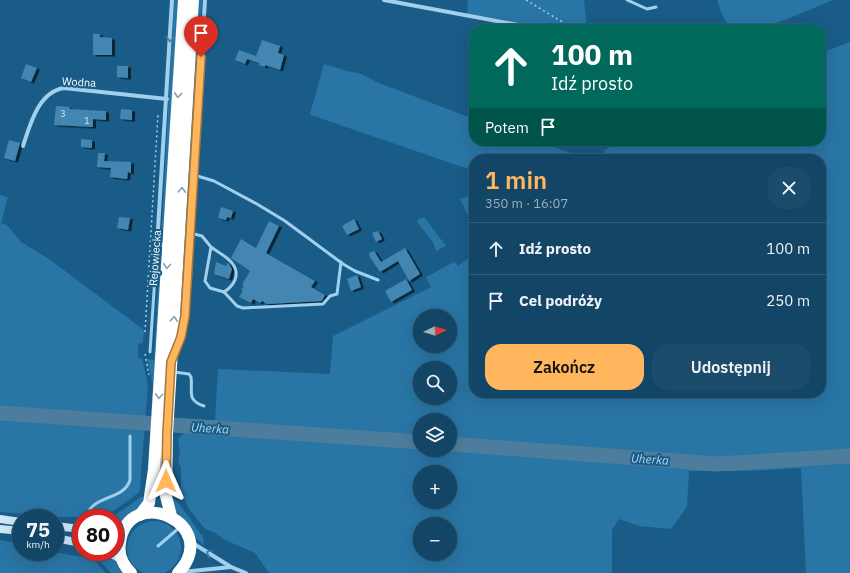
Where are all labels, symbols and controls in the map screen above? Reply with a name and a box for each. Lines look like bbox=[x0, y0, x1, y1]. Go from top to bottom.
pin bbox=[184, 16, 218, 57]
icon: arrive bbox=[190, 22, 212, 44]
one-way arrow bbox=[166, 36, 174, 42]
text: 100 m bbox=[551, 36, 633, 73]
icon: ahead bbox=[485, 40, 537, 92]
text: Idź prosto bbox=[551, 72, 633, 95]
street label: Wodna bbox=[62, 74, 97, 90]
one-way arrow bbox=[173, 92, 182, 98]
house number: 3 bbox=[60, 108, 66, 119]
house number: 1 bbox=[84, 115, 90, 126]
icon: arrive bbox=[537, 116, 559, 138]
text: Potem bbox=[485, 118, 529, 137]
text: 1 min bbox=[485, 164, 547, 196]
button: close bbox=[768, 167, 810, 209]
one-way arrow bbox=[177, 187, 186, 193]
text: 350 m · 16:07 bbox=[485, 195, 568, 212]
street label: Rejowiecka bbox=[146, 229, 164, 286]
icon: ahead bbox=[485, 238, 507, 260]
text: Idź prosto bbox=[519, 239, 591, 258]
text: 100 m bbox=[766, 239, 810, 258]
one-way arrow bbox=[163, 263, 172, 269]
icon: arrive bbox=[485, 290, 507, 312]
text: Cel podróży bbox=[519, 291, 602, 310]
text: 250 m bbox=[766, 291, 810, 310]
north arrow bbox=[413, 309, 457, 353]
map controls bbox=[413, 309, 457, 561]
one-way arrow bbox=[169, 316, 178, 322]
button: Zakończ bbox=[485, 344, 644, 390]
button: Udostępnij bbox=[652, 344, 810, 390]
button: search bbox=[413, 361, 457, 405]
one-way arrow bbox=[154, 393, 163, 399]
button: layers bbox=[413, 413, 457, 457]
water label: Uherka bbox=[190, 419, 230, 437]
water label: Uherka bbox=[630, 450, 670, 468]
position arrow bbox=[145, 460, 187, 502]
button: + bbox=[413, 465, 457, 509]
speed limit sign: 80 bbox=[72, 509, 124, 561]
text: 75 bbox=[26, 516, 50, 543]
button: − bbox=[413, 517, 457, 561]
text: km/h bbox=[26, 538, 50, 551]
one-way arrow bbox=[206, 551, 213, 558]

